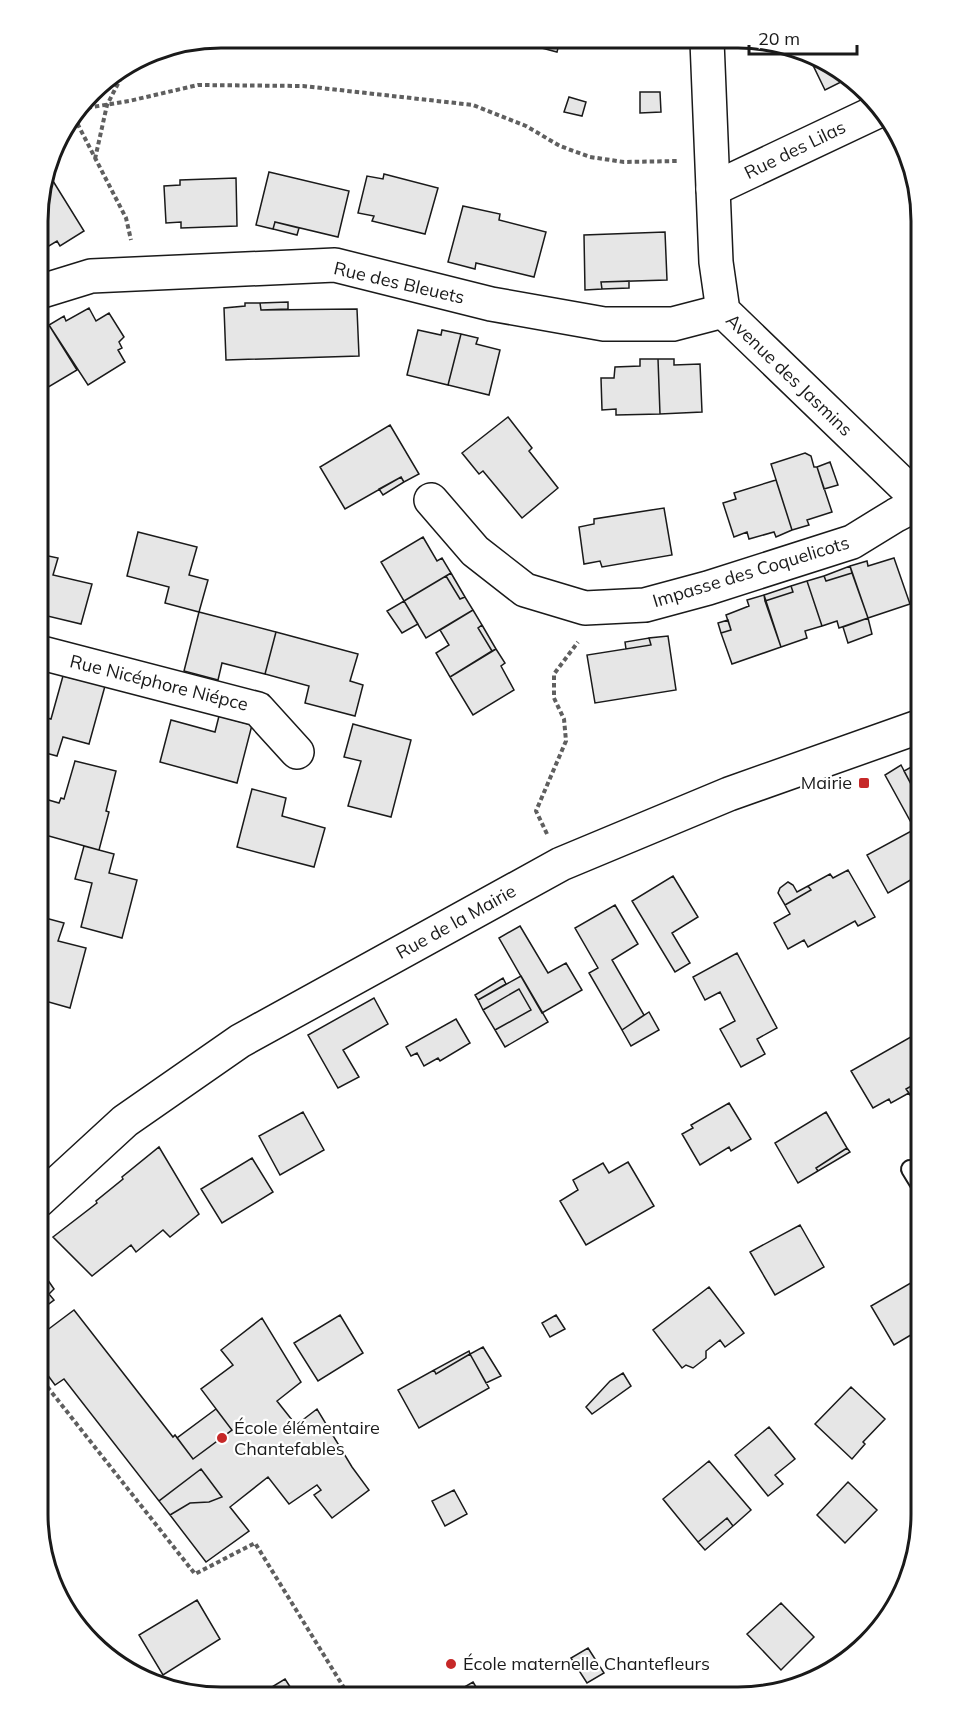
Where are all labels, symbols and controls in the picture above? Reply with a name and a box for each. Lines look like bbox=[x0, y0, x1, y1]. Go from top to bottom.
scale bar bbox=[749, 18, 857, 56]
text: 20 m bbox=[758, 27, 800, 50]
street label: Rue des Lilas bbox=[740, 115, 849, 184]
street label: Rue des Bleuets bbox=[332, 256, 467, 309]
street label: Avenue des Jasmins bbox=[721, 308, 857, 441]
street label: Impasse des Coquelicots bbox=[650, 531, 852, 612]
street label: Rue Nicéphore Niépce bbox=[68, 649, 251, 716]
place label: Mairie bbox=[801, 771, 852, 794]
marker: Mairie bbox=[857, 776, 871, 790]
street label: Rue de la Mairie bbox=[392, 879, 520, 964]
place label: École élémentaire Chantefables bbox=[234, 1416, 380, 1460]
marker: École élémentaire Chantefables bbox=[215, 1431, 229, 1445]
place label: École maternelle Chantefleurs bbox=[463, 1652, 710, 1675]
marker: École maternelle Chantefleurs bbox=[444, 1657, 458, 1671]

